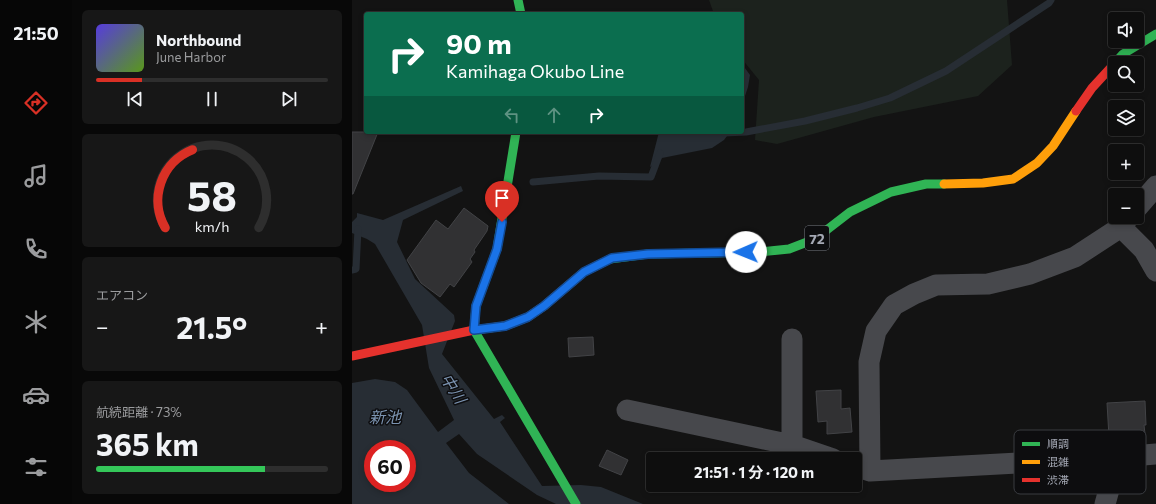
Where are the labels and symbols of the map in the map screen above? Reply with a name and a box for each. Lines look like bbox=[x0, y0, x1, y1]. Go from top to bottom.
pin bbox=[485, 181, 519, 222]
road number: 72 bbox=[805, 226, 829, 250]
position arrow bbox=[725, 231, 767, 273]
water label: 中川 bbox=[437, 369, 472, 408]
water label: 新池 bbox=[369, 407, 403, 426]
legend bbox=[1014, 430, 1146, 494]
text: 順調 bbox=[1047, 437, 1069, 450]
speed limit sign: 60 bbox=[364, 440, 416, 492]
text: 混雑 bbox=[1047, 455, 1069, 468]
text: 渋滞 bbox=[1047, 473, 1069, 486]

